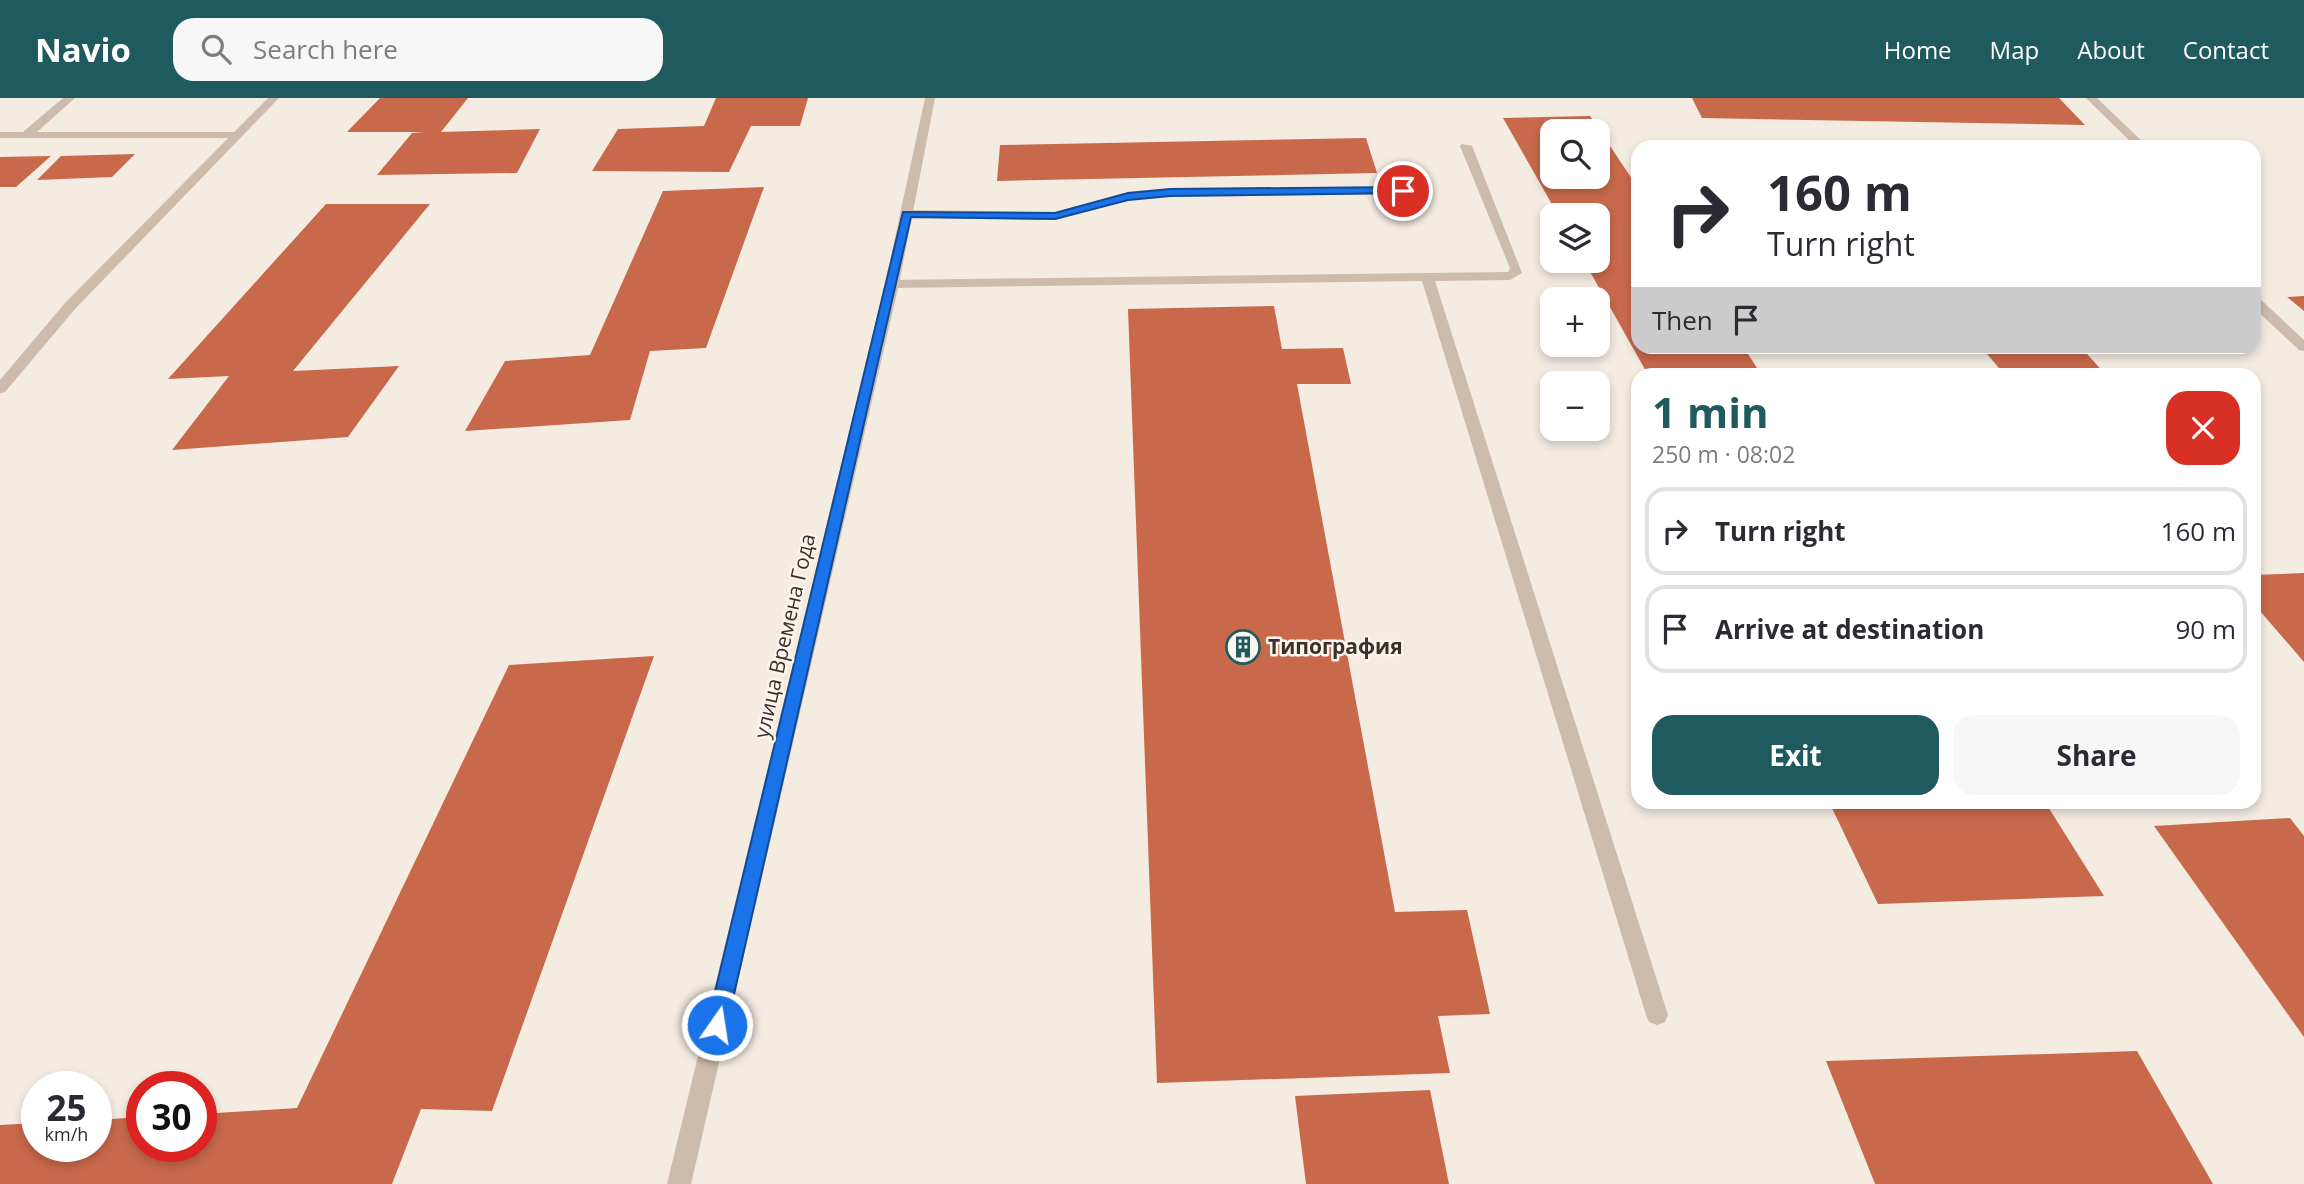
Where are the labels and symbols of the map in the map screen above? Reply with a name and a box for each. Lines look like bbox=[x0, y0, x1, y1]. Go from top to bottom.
pin bbox=[1373, 161, 1433, 221]
street label: улица Времена Года bbox=[747, 531, 821, 741]
building icon: Типография bbox=[1224, 628, 1262, 666]
place label: Типография bbox=[1268, 632, 1403, 660]
position arrow bbox=[680, 988, 754, 1062]
speed limit sign: 30 bbox=[126, 1071, 217, 1162]

